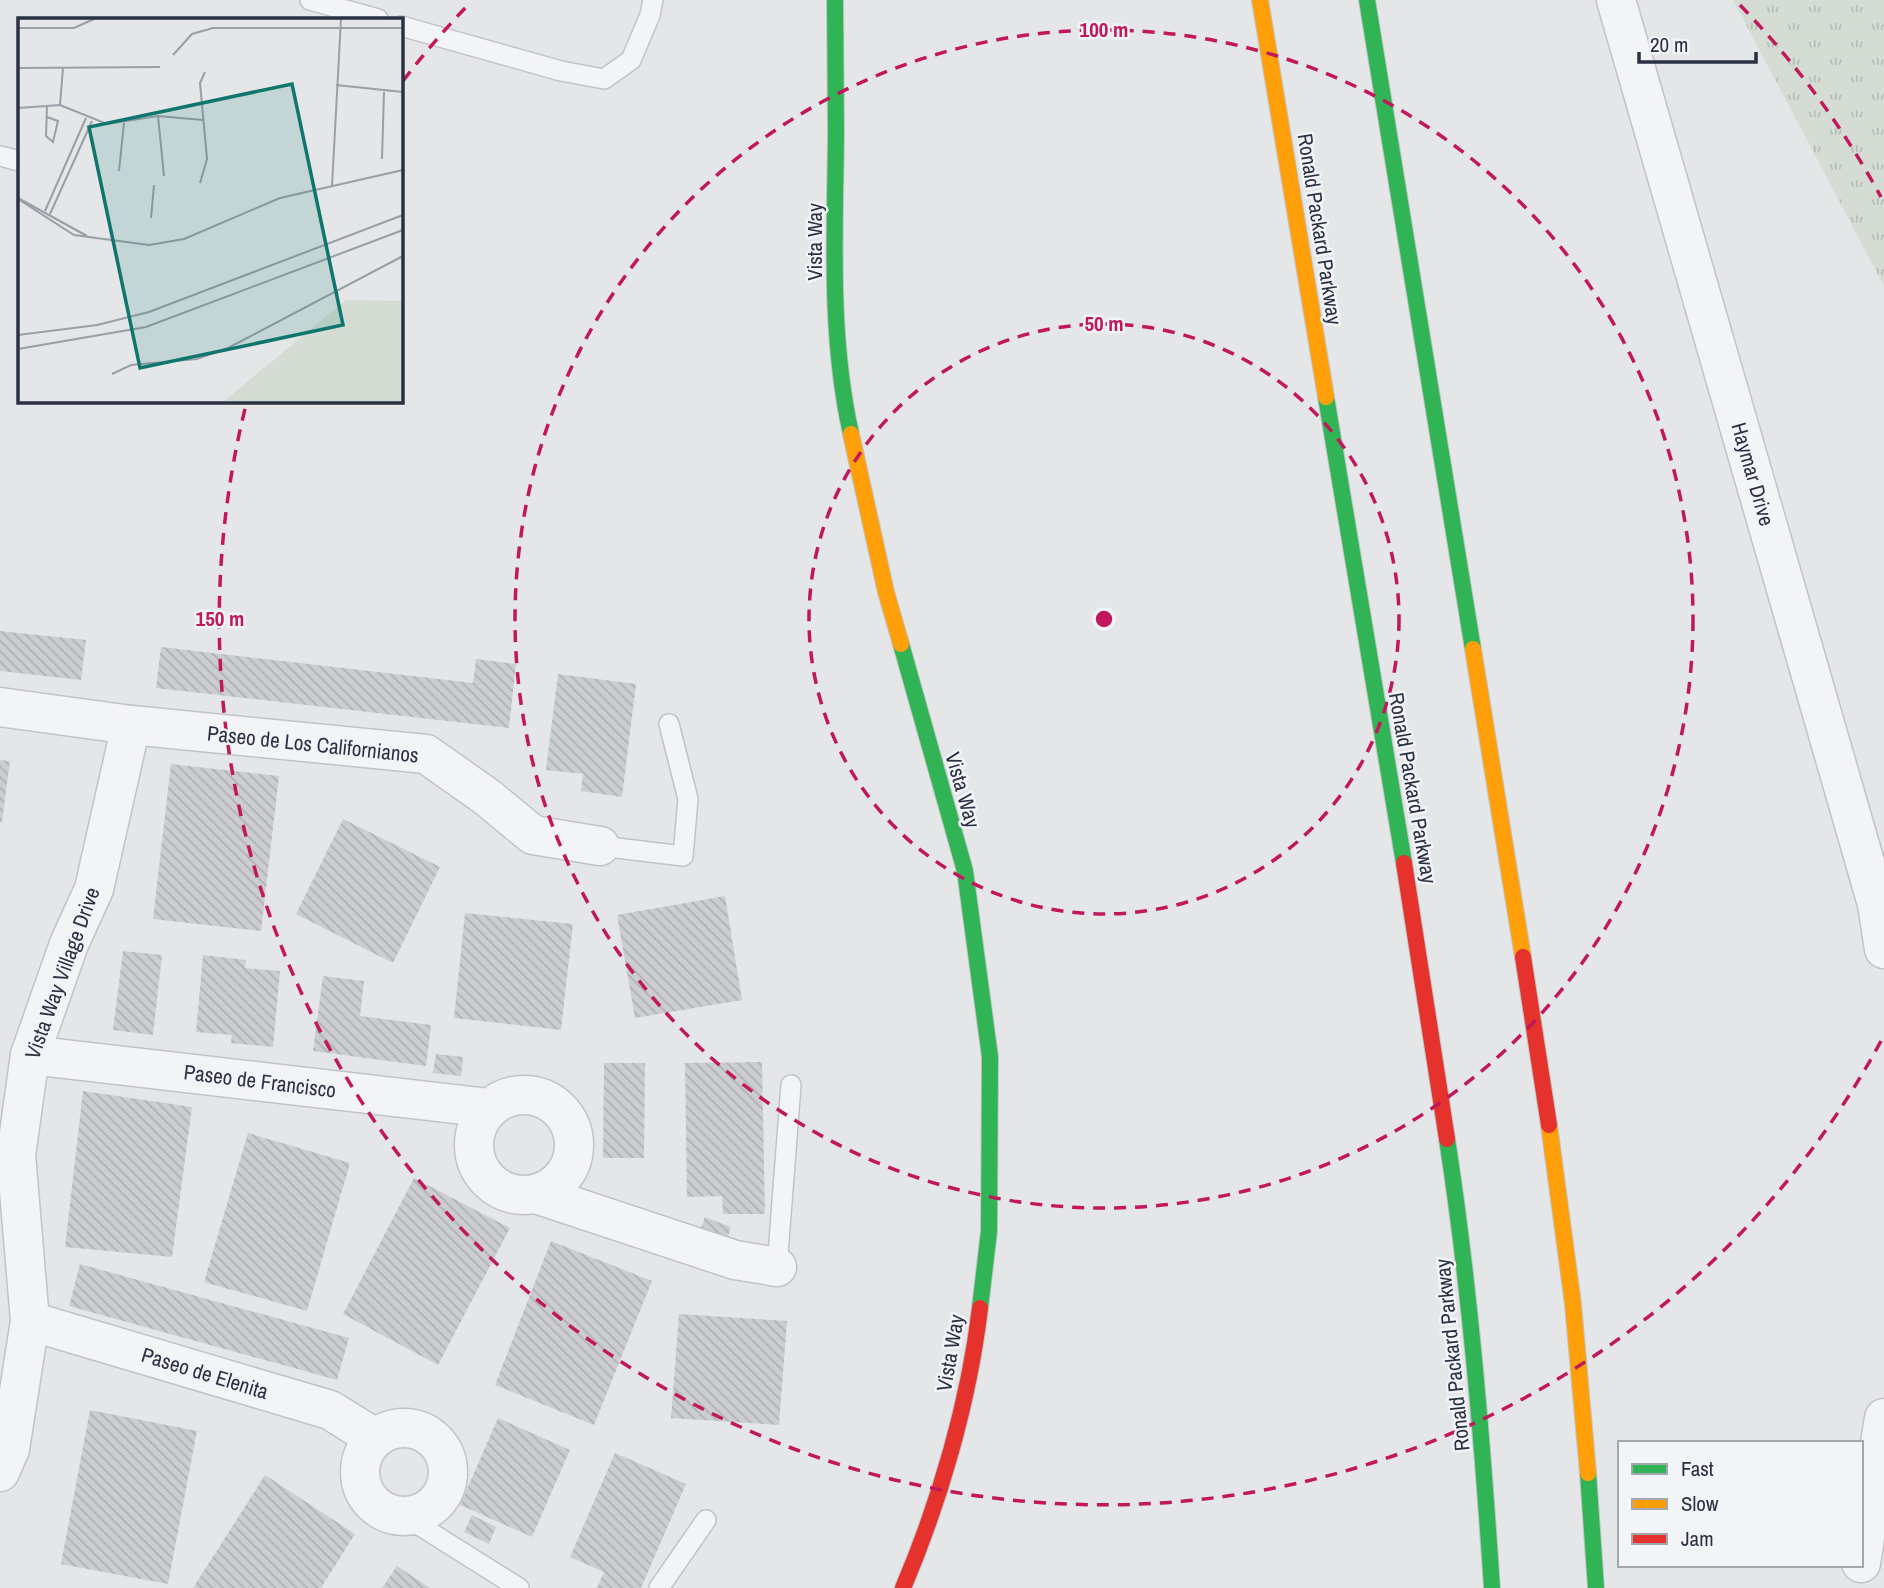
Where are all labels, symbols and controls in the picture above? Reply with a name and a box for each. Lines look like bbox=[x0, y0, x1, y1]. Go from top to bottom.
text: 100 m bbox=[1080, 15, 1128, 44]
inset map bbox=[18, 18, 402, 402]
scale bar bbox=[1639, 21, 1756, 65]
text: 20 m bbox=[1650, 30, 1688, 59]
street label: Ronald Packard Parkway bbox=[1291, 131, 1350, 327]
street label: Vista Way bbox=[800, 203, 829, 281]
text: 50 m bbox=[1084, 309, 1124, 338]
street label: Haymar Drive bbox=[1724, 419, 1782, 529]
text: 150 m bbox=[196, 604, 244, 633]
centre of rings bbox=[1092, 607, 1116, 631]
street label: Ronald Packard Parkway bbox=[1382, 690, 1444, 886]
street label: Paseo de Los Californianos bbox=[206, 718, 420, 770]
street label: Vista Way bbox=[938, 749, 988, 832]
street label: Vista Way Village Drive bbox=[17, 883, 107, 1063]
street label: Paseo de Francisco bbox=[182, 1057, 338, 1105]
street label: Ronald Packard Parkway bbox=[1427, 1257, 1477, 1453]
street label: Vista Way bbox=[929, 1312, 971, 1394]
street label: Paseo de Elenita bbox=[138, 1340, 272, 1406]
legend bbox=[1618, 1441, 1863, 1567]
text: Fast bbox=[1681, 1454, 1714, 1483]
text: Slow bbox=[1681, 1489, 1719, 1518]
text: Jam bbox=[1681, 1524, 1714, 1553]

